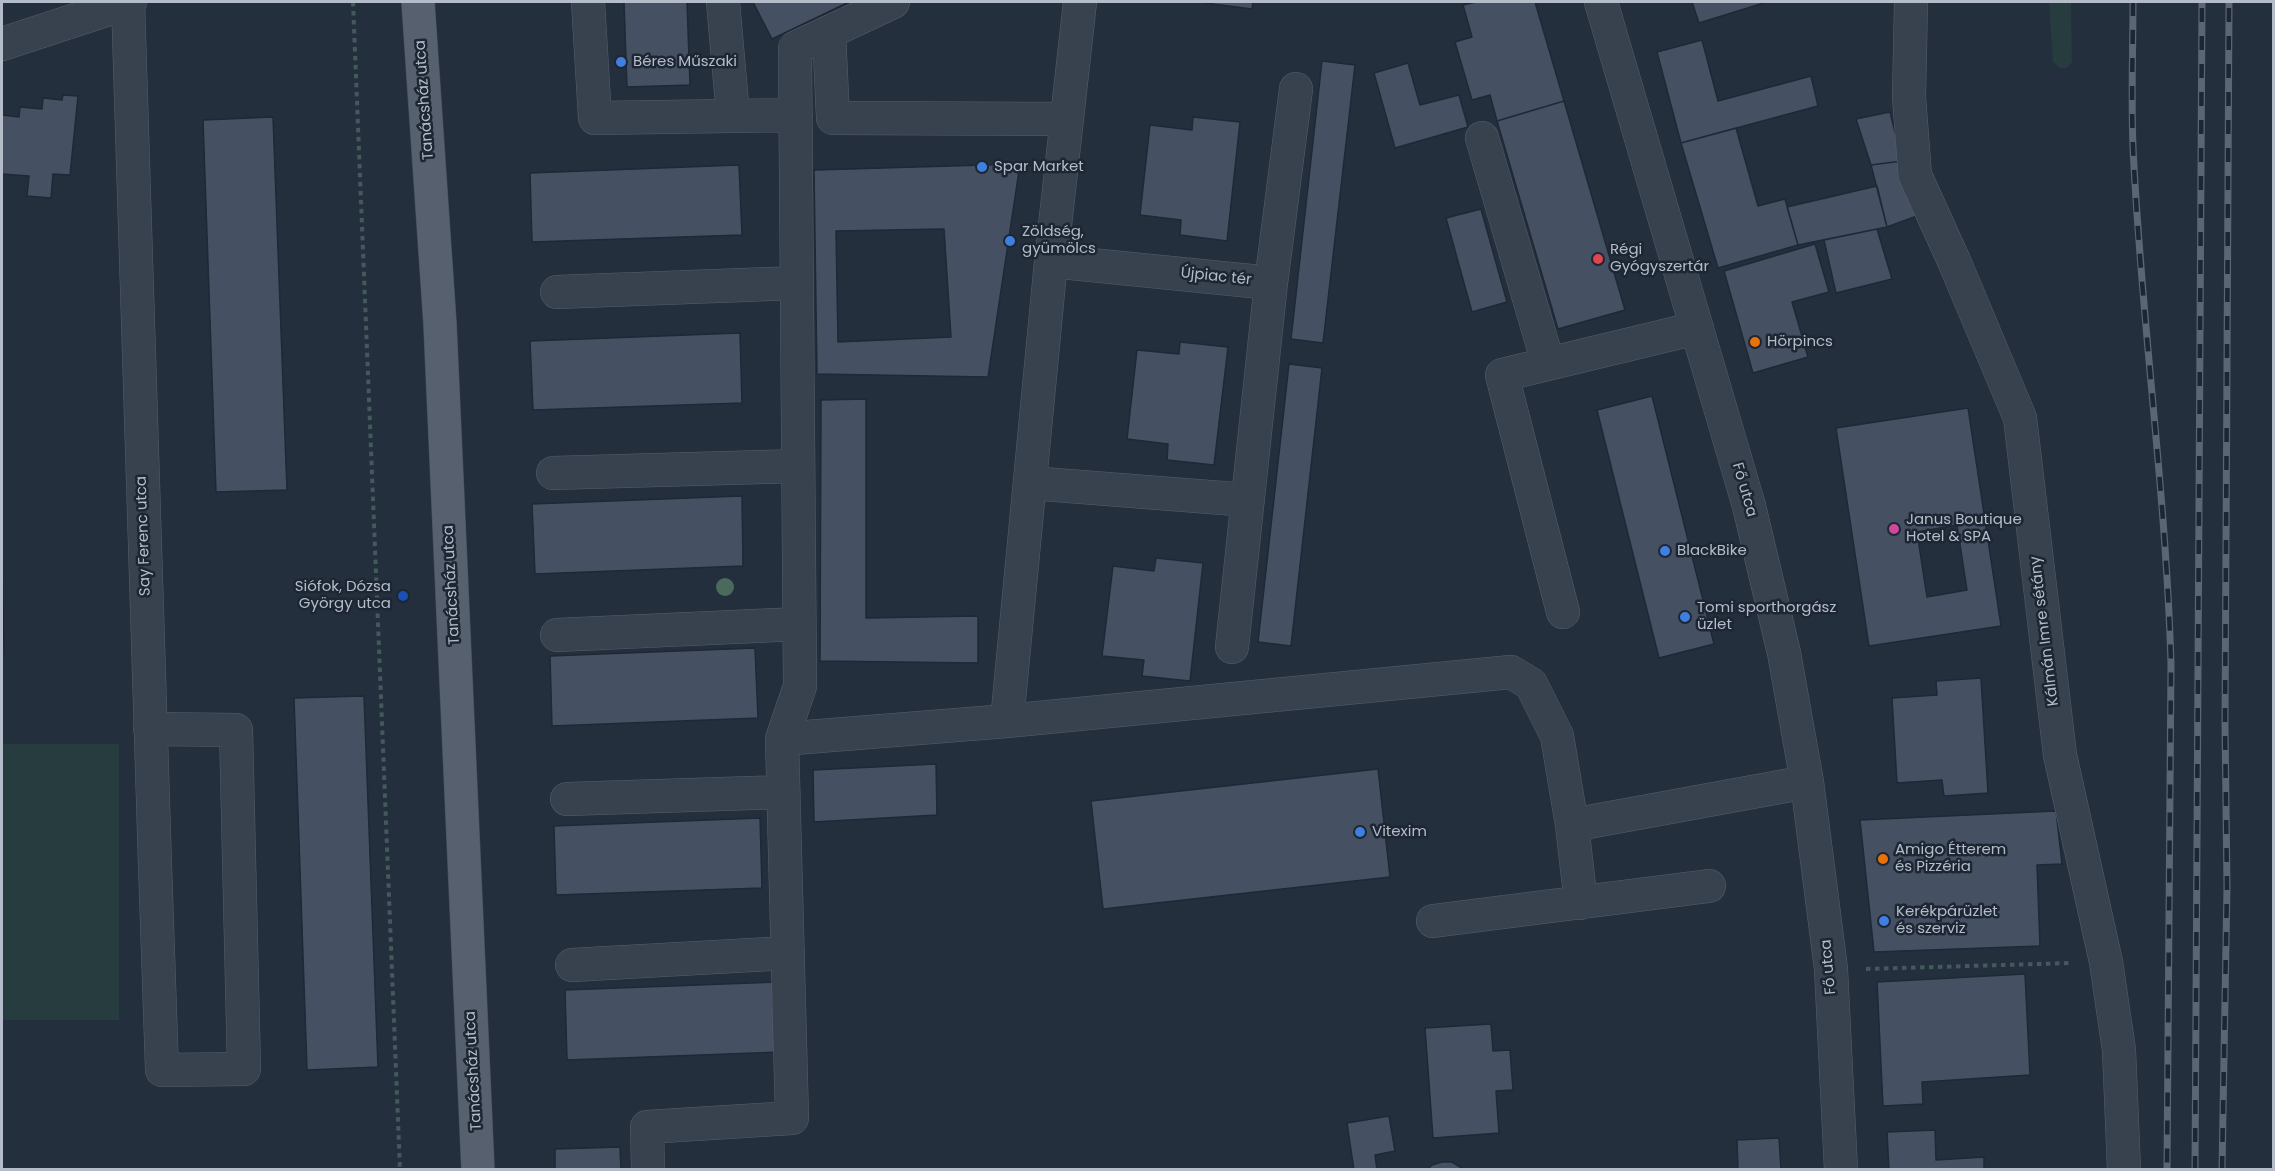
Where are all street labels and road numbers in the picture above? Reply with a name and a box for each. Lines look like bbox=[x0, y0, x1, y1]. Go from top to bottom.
street label: Tanácsház utca bbox=[412, 40, 438, 160]
street label: Újpiac tér bbox=[1180, 264, 1252, 290]
street label: Fő utca bbox=[1728, 461, 1760, 519]
street label: Say Ferenc utca bbox=[133, 476, 155, 596]
street label: Tanácsház utca bbox=[440, 525, 464, 645]
street label: Kálmán Imre sétány bbox=[2027, 555, 2063, 707]
street label: Fő utca bbox=[1818, 939, 1840, 995]
street label: Tanácsház utca bbox=[462, 1011, 486, 1131]

